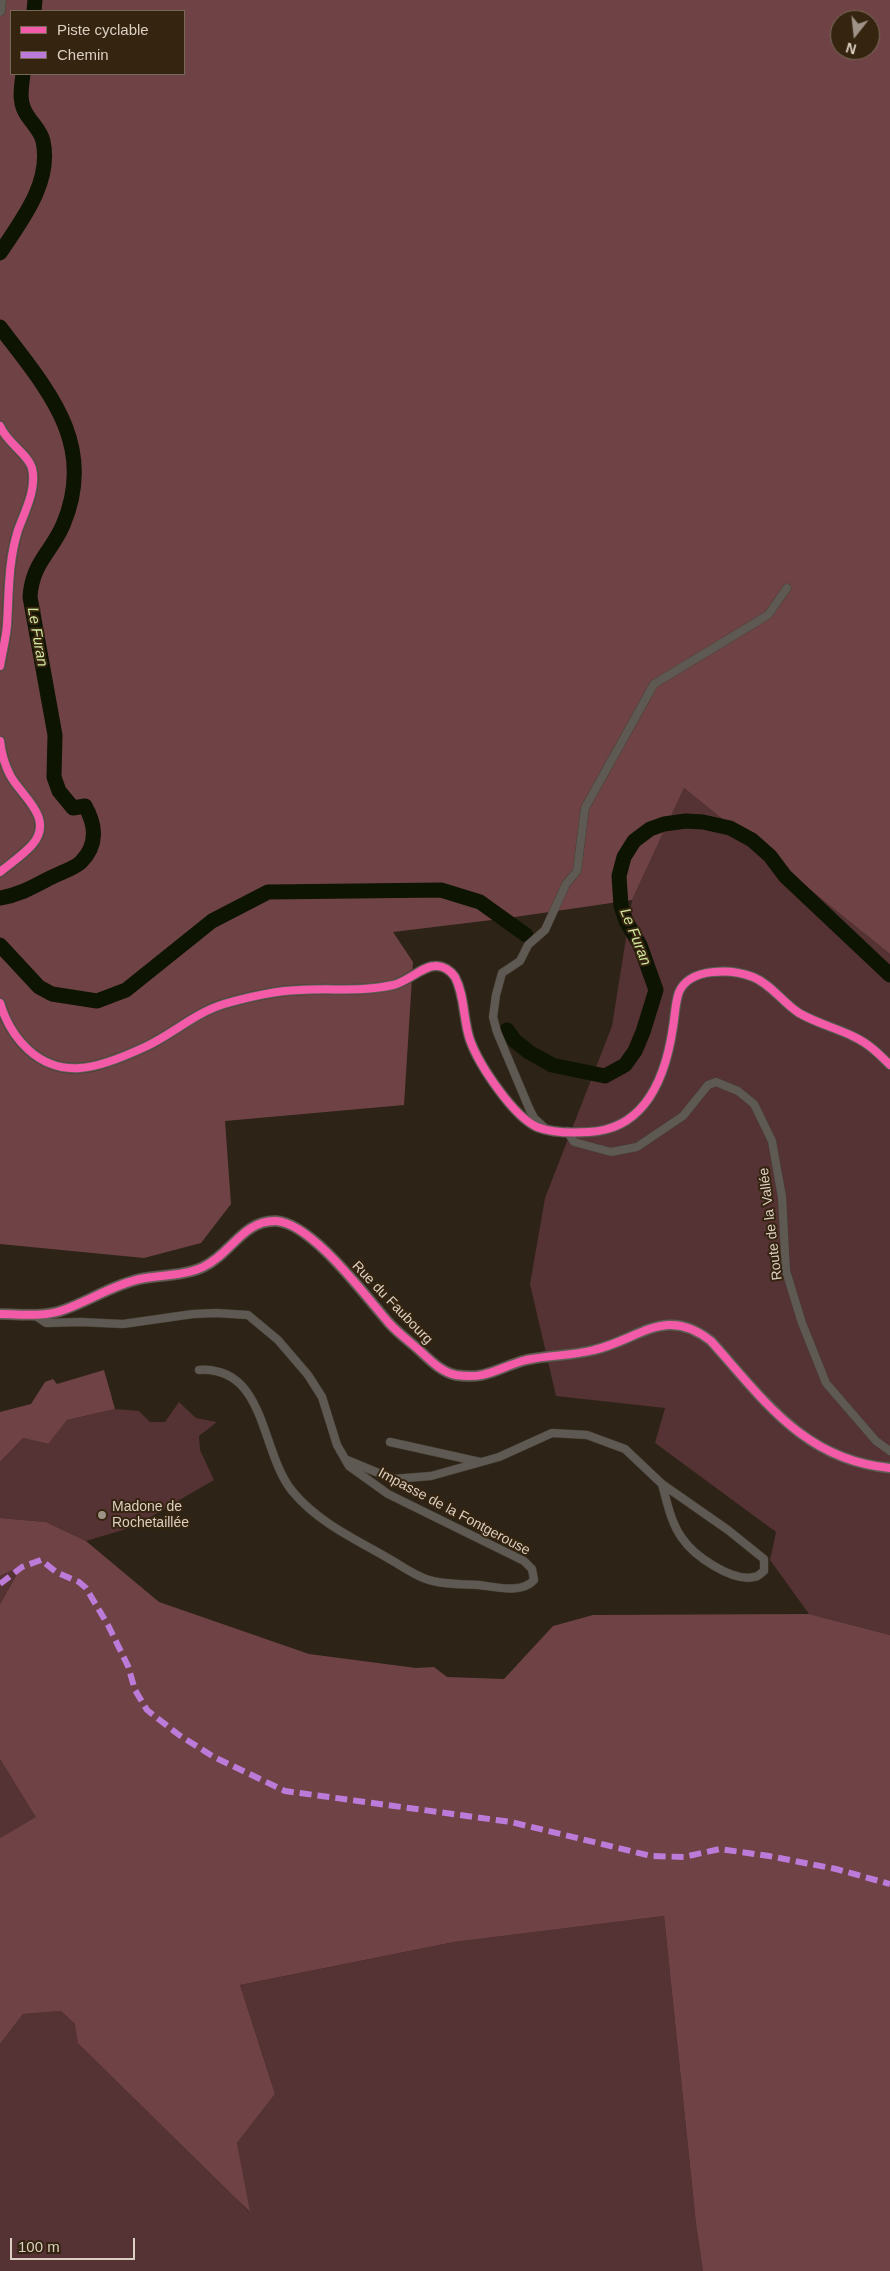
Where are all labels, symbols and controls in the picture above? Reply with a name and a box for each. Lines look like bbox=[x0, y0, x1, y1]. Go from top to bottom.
legend bbox=[10, 10, 185, 75]
north arrow bbox=[830, 10, 880, 60]
text: Piste cyclable bbox=[57, 21, 149, 38]
text: N bbox=[844, 39, 858, 58]
text: Chemin bbox=[57, 46, 109, 63]
water label: Le Furan bbox=[23, 606, 51, 668]
water label: Le Furan bbox=[615, 906, 655, 968]
street label: Route de la Vallée bbox=[756, 1167, 786, 1281]
street label: Rue du Faubourg bbox=[348, 1258, 436, 1348]
street label: Impasse de la Fontgerouse bbox=[375, 1465, 533, 1559]
place label: Madone de Rochetaillée bbox=[112, 1499, 189, 1531]
marker: Madone de Rochetaillée bbox=[96, 1509, 108, 1521]
scale bar bbox=[12, 2228, 138, 2260]
text: 100 m bbox=[18, 2238, 60, 2255]

